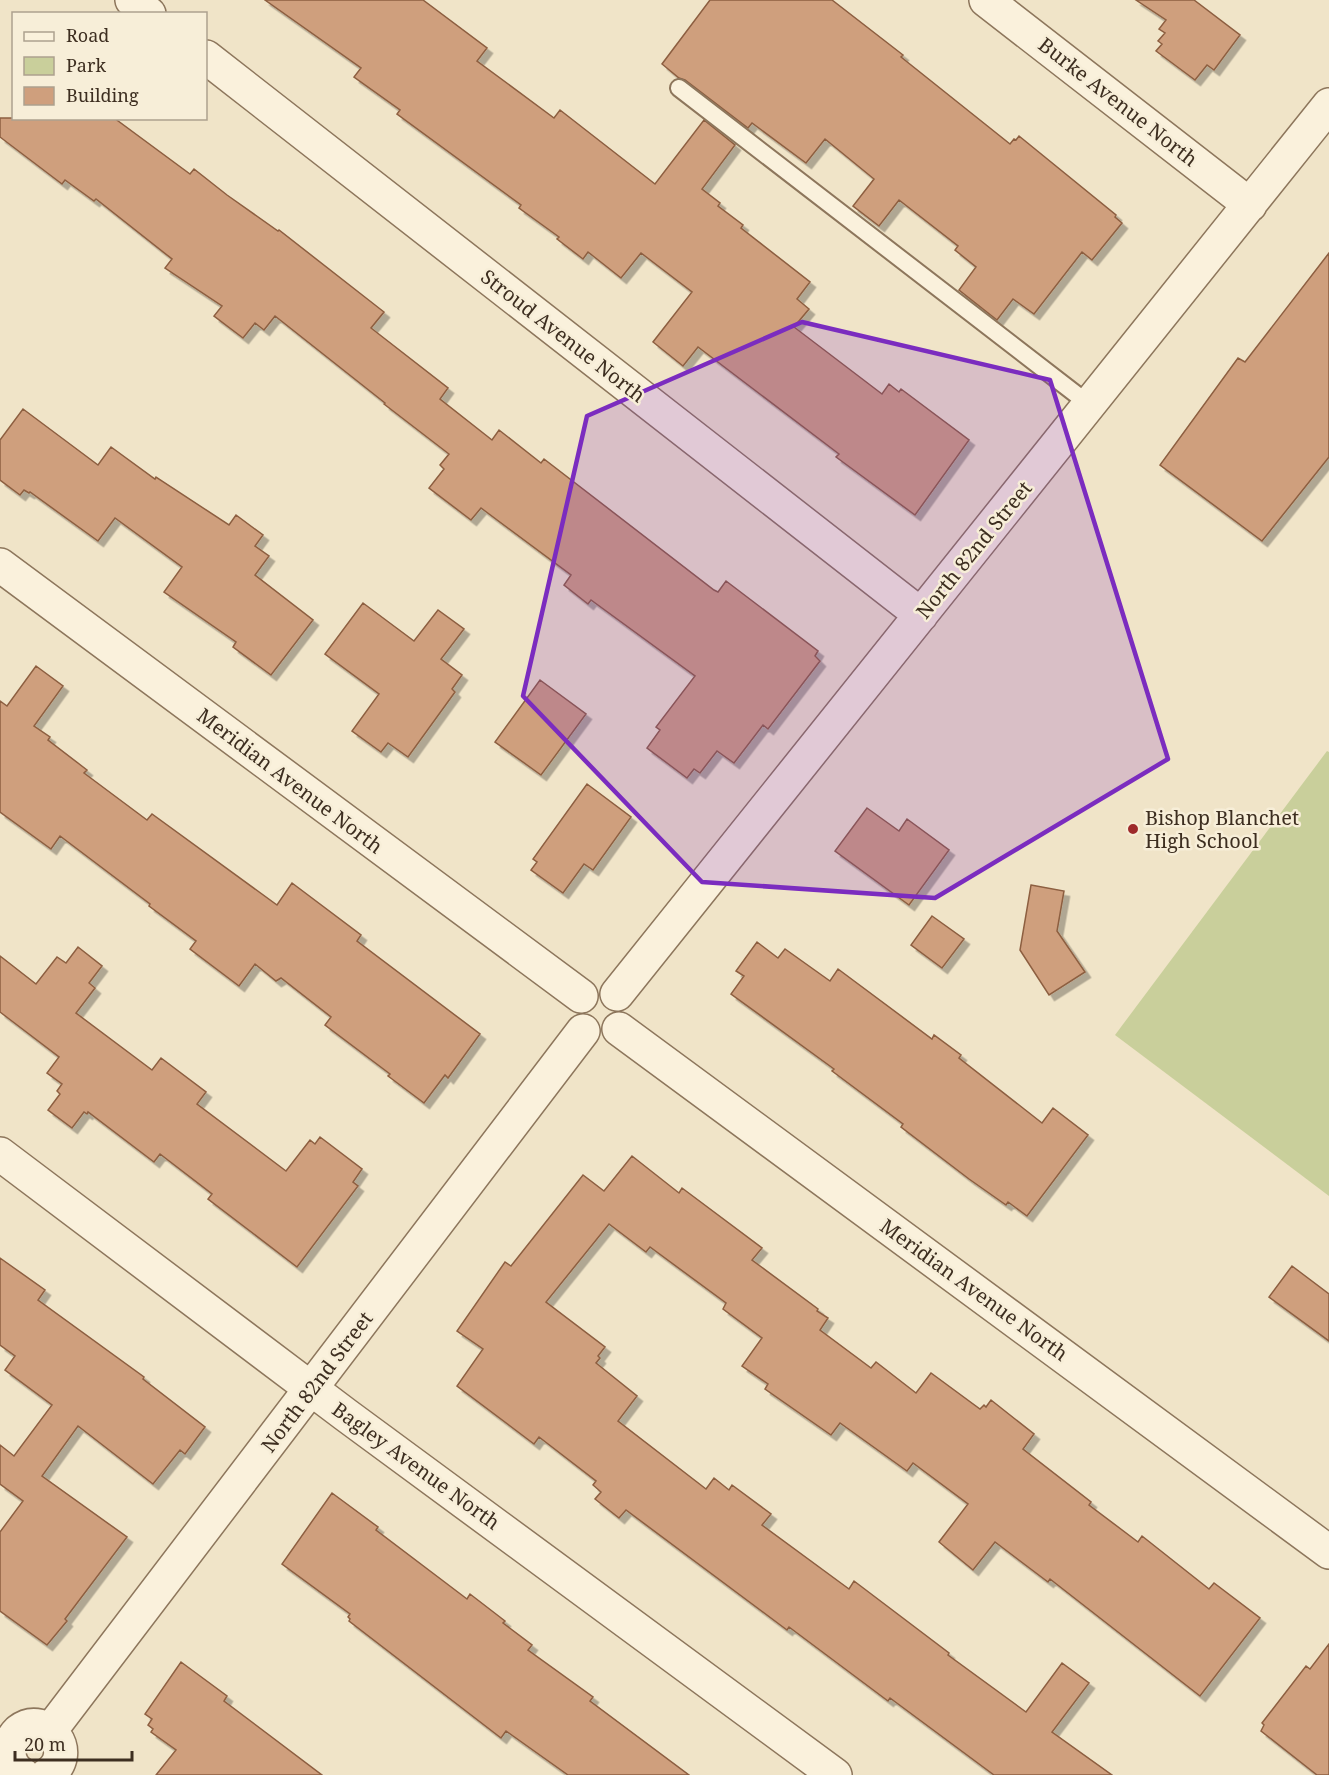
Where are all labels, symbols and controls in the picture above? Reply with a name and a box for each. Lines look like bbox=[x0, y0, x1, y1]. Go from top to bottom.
legend bbox=[12, 12, 207, 120]
text: Road bbox=[66, 23, 109, 47]
street label: Burke Avenue North bbox=[1033, 31, 1204, 172]
text: Park bbox=[66, 53, 106, 77]
text: Building bbox=[66, 83, 139, 107]
street label: Stroud Avenue North bbox=[476, 263, 651, 409]
street label: North 82nd Street bbox=[910, 475, 1037, 624]
street label: Meridian Avenue North bbox=[192, 702, 389, 860]
place label: Bishop Blanchet High School bbox=[1145, 804, 1299, 854]
marker: Bishop Blanchet High School bbox=[1126, 822, 1140, 836]
street label: Meridian Avenue North bbox=[875, 1212, 1074, 1367]
street label: North 82nd Street bbox=[255, 1306, 378, 1458]
street label: Bagley Avenue North bbox=[327, 1396, 506, 1536]
scale bar bbox=[15, 1724, 132, 1762]
text: 20 m bbox=[24, 1732, 66, 1756]

